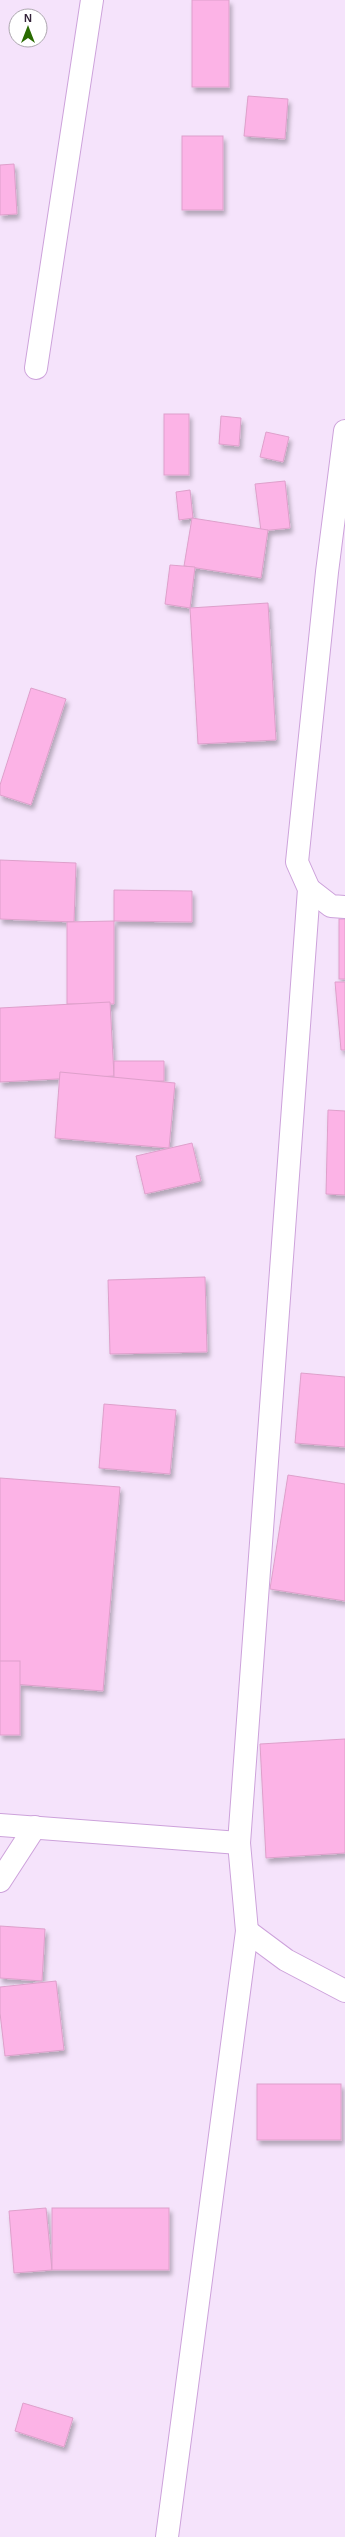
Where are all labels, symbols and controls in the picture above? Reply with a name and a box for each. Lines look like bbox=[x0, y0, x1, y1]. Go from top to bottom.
north arrow bbox=[8, 8, 48, 48]
text: N bbox=[24, 12, 32, 24]

